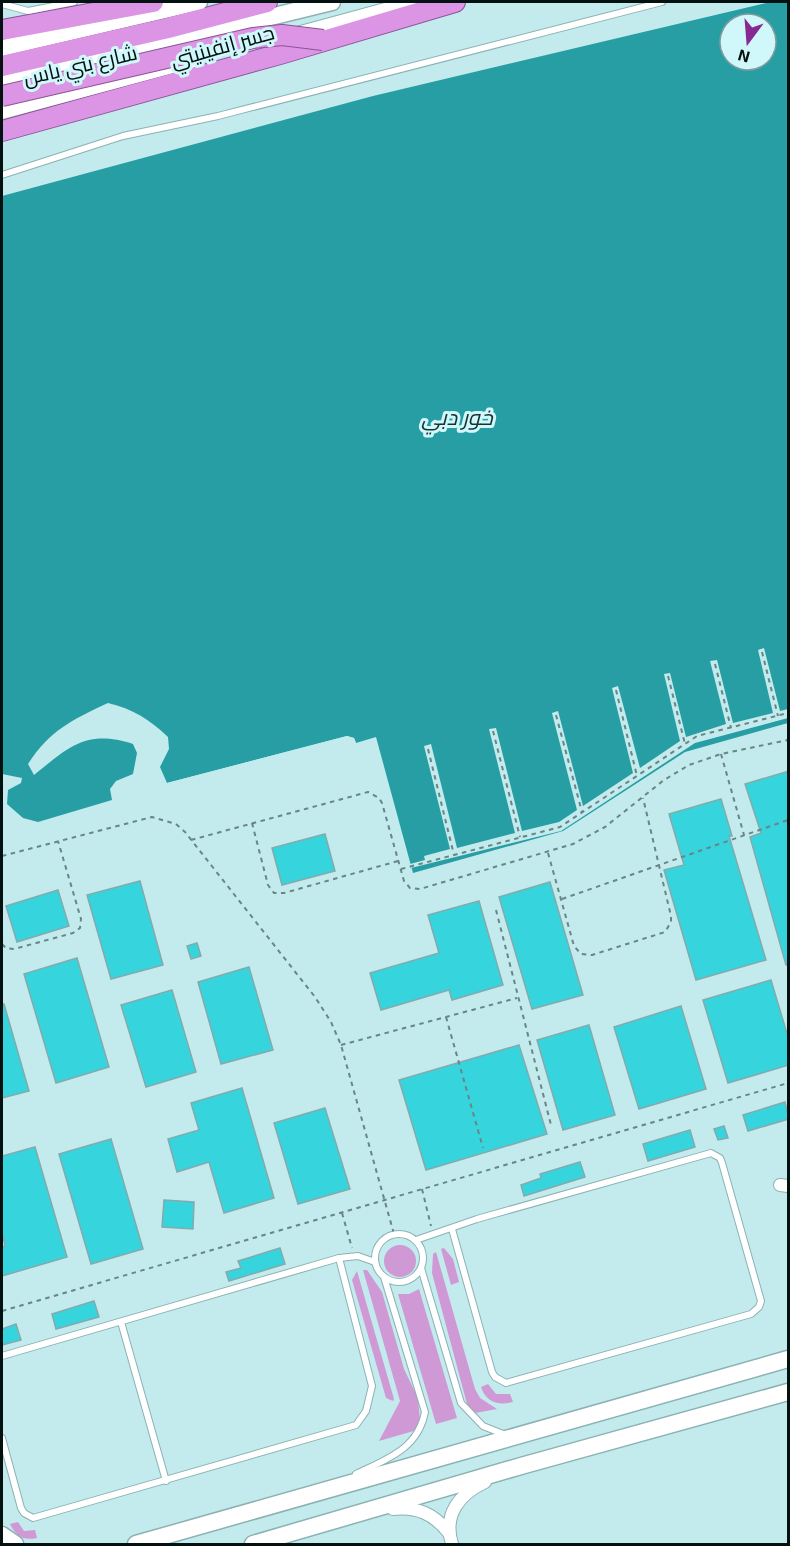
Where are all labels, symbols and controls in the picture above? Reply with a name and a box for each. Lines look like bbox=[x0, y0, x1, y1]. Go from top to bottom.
north arrow bbox=[718, 12, 778, 72]
street label: جسر إنفينيتي bbox=[167, 18, 278, 77]
street label: شارع بني ياس bbox=[21, 39, 141, 94]
text: N bbox=[736, 46, 752, 68]
water label: خور دبي bbox=[421, 403, 494, 435]

